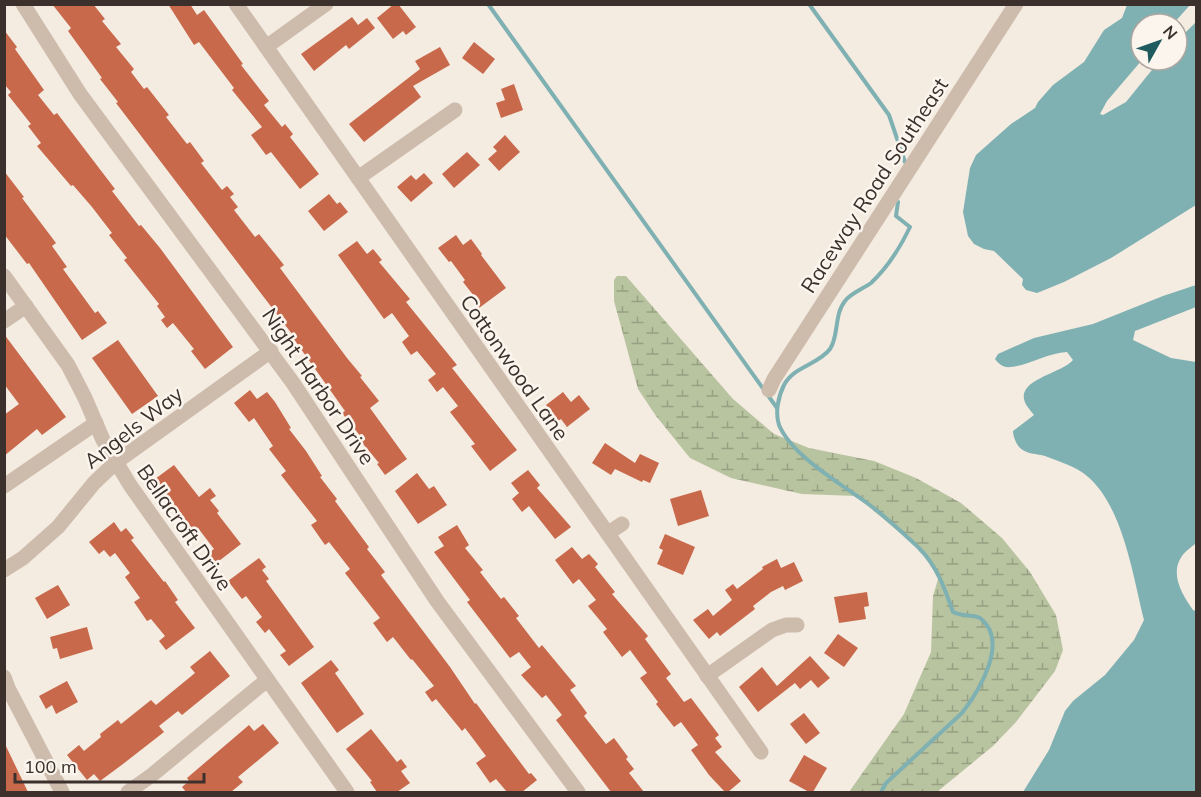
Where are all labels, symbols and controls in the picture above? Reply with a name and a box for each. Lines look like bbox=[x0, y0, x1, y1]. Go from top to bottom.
north arrow bbox=[1129, 12, 1189, 72]
text: N bbox=[1159, 21, 1182, 43]
street label: Raceway Road Southeast bbox=[795, 73, 953, 297]
street label: Cottonwood Lane bbox=[455, 289, 575, 445]
street label: Night Harbor Drive bbox=[257, 303, 381, 469]
street label: Angels Way bbox=[78, 380, 188, 474]
street label: Bellacroft Drive bbox=[132, 459, 238, 595]
scale bar bbox=[15, 746, 204, 784]
text: 100 m bbox=[24, 755, 77, 778]

